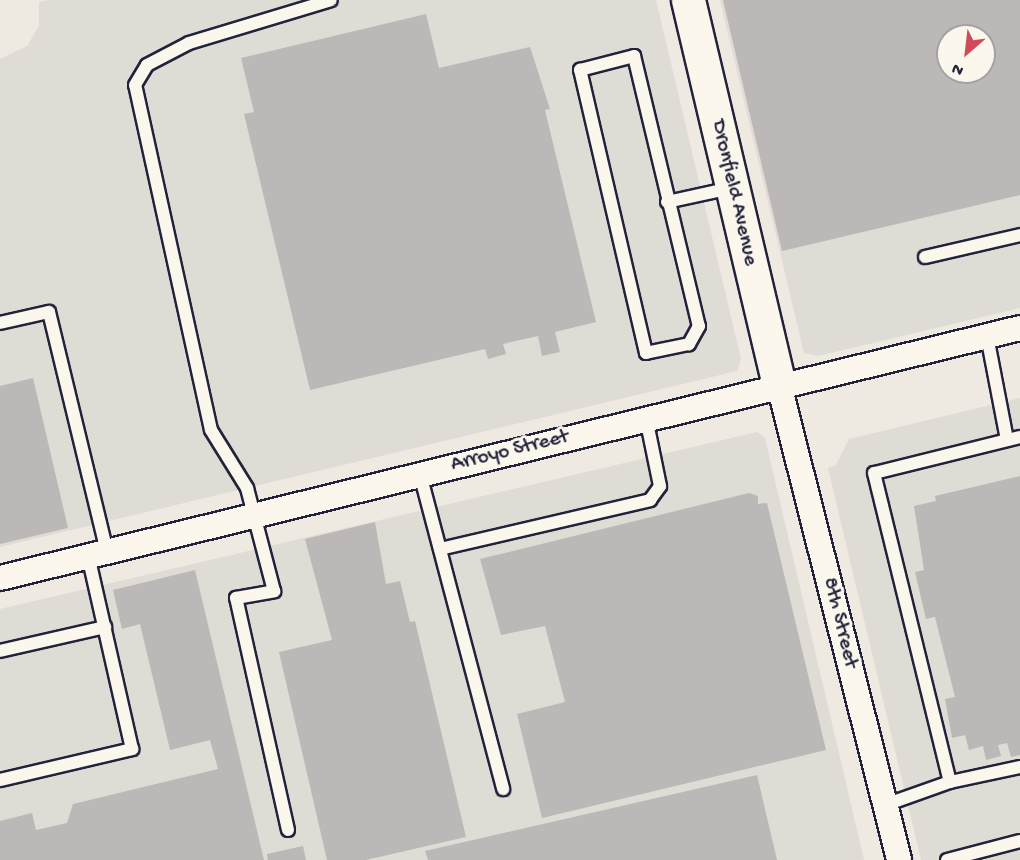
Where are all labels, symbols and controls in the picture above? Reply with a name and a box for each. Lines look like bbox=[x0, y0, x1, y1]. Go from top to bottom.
north arrow bbox=[936, 24, 996, 84]
text: N bbox=[949, 58, 967, 79]
street label: Dronfield Avenue bbox=[704, 118, 762, 268]
street label: Arroyo Street bbox=[449, 425, 571, 479]
street label: 8th Street bbox=[816, 575, 862, 671]

